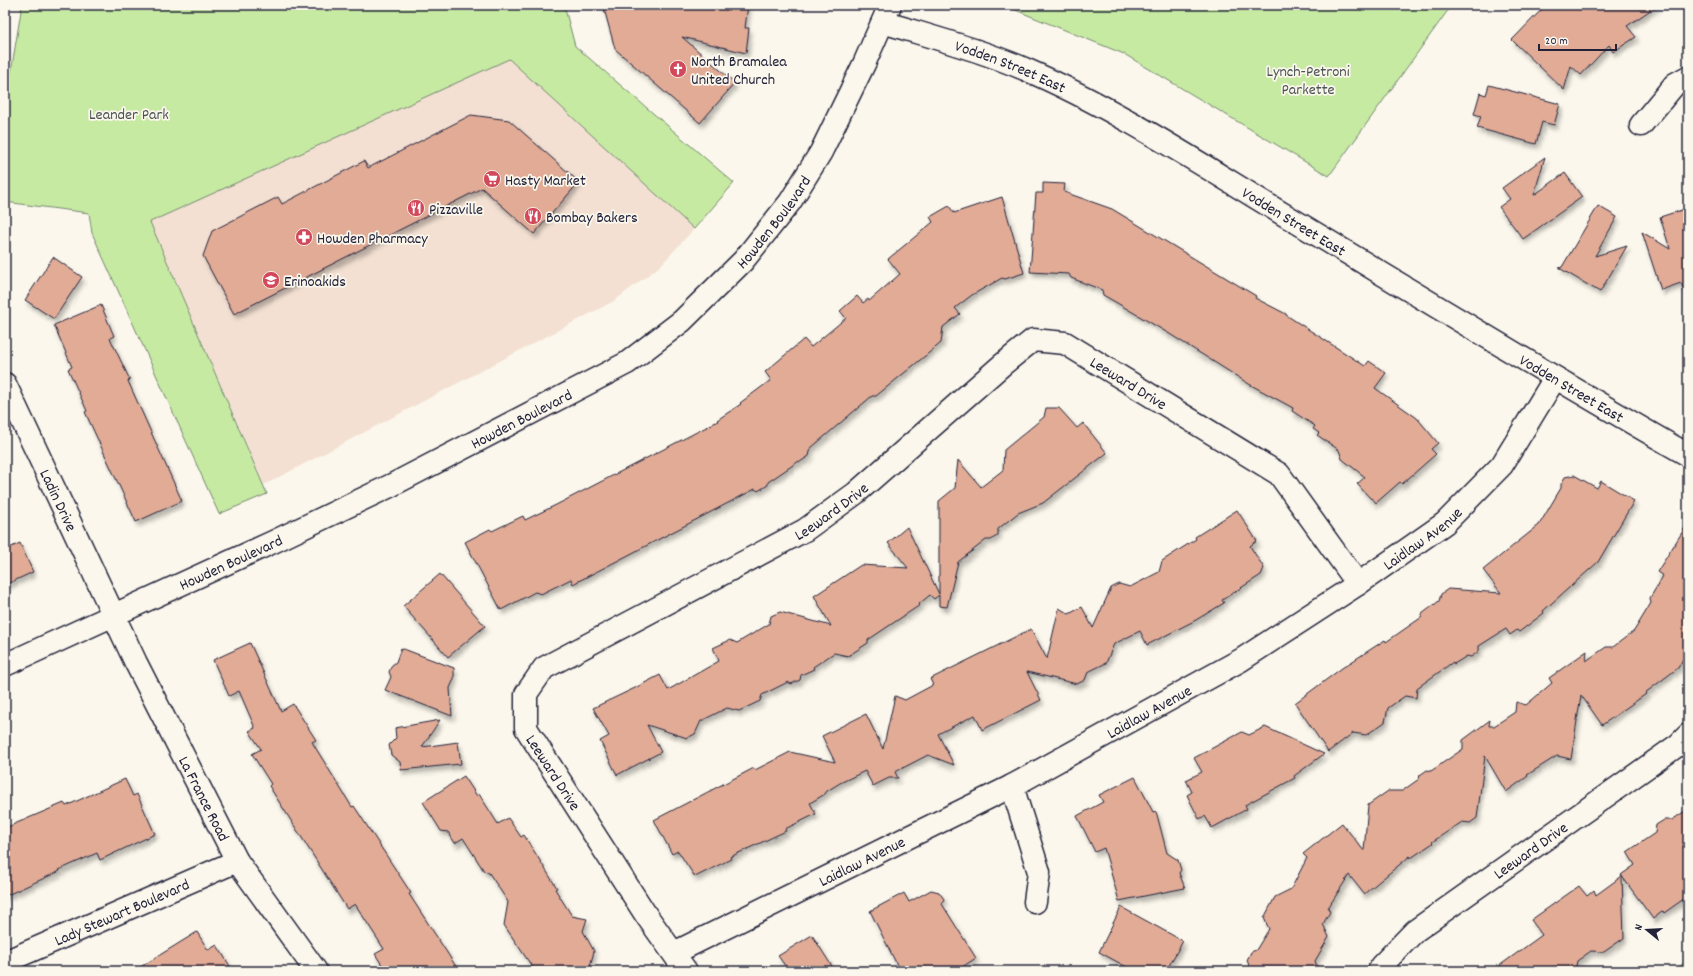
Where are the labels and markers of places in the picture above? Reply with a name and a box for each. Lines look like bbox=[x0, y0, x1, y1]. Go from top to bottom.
place label: North Bramalea United Church bbox=[691, 51, 787, 92]
church icon: North Bramalea United Church bbox=[668, 59, 688, 79]
supermarket icon: Hasty Market bbox=[482, 169, 502, 189]
place label: Hasty Market bbox=[505, 170, 586, 193]
restaurant icon: Pizzaville bbox=[406, 198, 426, 218]
place label: Pizzaville bbox=[429, 199, 483, 222]
restaurant icon: Bombay Bakers bbox=[523, 206, 543, 226]
place label: Bombay Bakers bbox=[546, 207, 638, 230]
pharmacy icon: Howden Pharmacy bbox=[294, 227, 314, 247]
place label: Howden Pharmacy bbox=[317, 228, 428, 251]
school or university icon: Erinoakids bbox=[261, 270, 281, 290]
place label: Erinoakids bbox=[284, 271, 346, 294]

